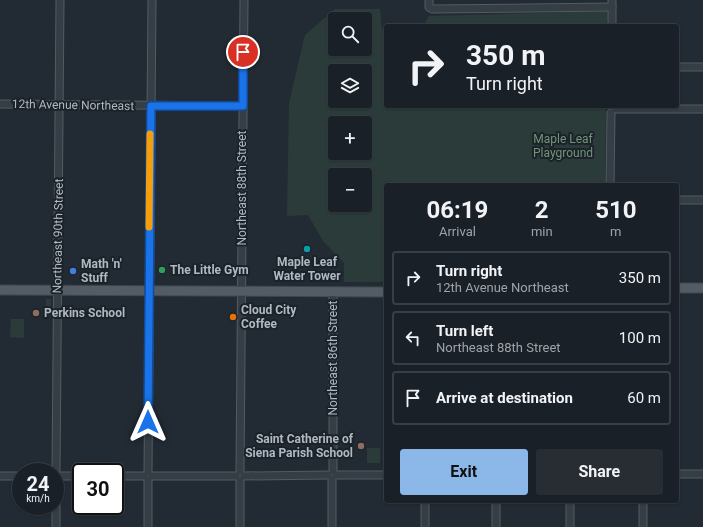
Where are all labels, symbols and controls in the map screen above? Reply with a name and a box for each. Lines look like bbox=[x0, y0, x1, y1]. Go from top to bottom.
map controls bbox=[328, 12, 372, 212]
button: search bbox=[328, 12, 372, 56]
pin bbox=[226, 35, 260, 69]
text: 350 m bbox=[466, 39, 545, 72]
icon: right bbox=[400, 40, 452, 92]
icon: arrive bbox=[232, 41, 254, 63]
button: layers bbox=[328, 64, 372, 108]
text: Turn right bbox=[466, 73, 543, 94]
street label: 12th Avenue Northeast bbox=[12, 97, 134, 113]
button: + bbox=[328, 116, 372, 160]
street label: Northeast 88th Street bbox=[235, 130, 249, 245]
park label: Maple Leaf Playground bbox=[533, 132, 594, 160]
button: − bbox=[328, 168, 372, 212]
street label: Northeast 90th Street bbox=[50, 178, 66, 294]
text: 06:19 bbox=[427, 196, 488, 224]
text: 2 bbox=[535, 196, 549, 224]
text: 510 bbox=[595, 196, 636, 224]
text: Arrival bbox=[439, 224, 476, 239]
text: min bbox=[531, 224, 553, 239]
text: m bbox=[610, 224, 622, 239]
marker: Maple Leaf Water Tower bbox=[302, 244, 312, 254]
place label: Maple Leaf Water Tower bbox=[273, 255, 341, 283]
place label: Math 'n' Stuff bbox=[81, 257, 122, 285]
text: Turn right bbox=[436, 262, 502, 280]
place label: The Little Gym bbox=[170, 263, 249, 277]
marker: The Little Gym bbox=[157, 265, 167, 275]
marker: Math 'n' Stuff bbox=[68, 266, 78, 276]
icon: right bbox=[402, 267, 424, 289]
text: 350 m bbox=[619, 269, 661, 287]
text: 12th Avenue Northeast bbox=[436, 280, 569, 295]
street label: Northeast 86th Street bbox=[326, 300, 340, 415]
place label: Cloud City Coffee bbox=[241, 303, 297, 331]
place label: Perkins School bbox=[44, 306, 125, 320]
marker: Perkins School bbox=[31, 308, 41, 318]
marker: Cloud City Coffee bbox=[228, 312, 238, 322]
text: Turn left bbox=[436, 322, 493, 340]
icon: left bbox=[402, 327, 424, 349]
text: 100 m bbox=[619, 329, 661, 347]
text: Northeast 88th Street bbox=[436, 340, 561, 355]
icon: arrive bbox=[402, 387, 424, 409]
text: Arrive at destination bbox=[436, 389, 573, 407]
text: 60 m bbox=[627, 389, 661, 407]
position arrow bbox=[127, 401, 169, 443]
place label: Saint Catherine of Siena Parish School bbox=[245, 432, 354, 460]
marker: Saint Catherine of Siena Parish School bbox=[356, 441, 366, 451]
button: Exit bbox=[400, 449, 528, 495]
button: Share bbox=[536, 449, 663, 495]
speed limit sign: 30 bbox=[72, 463, 124, 515]
text: 24 bbox=[27, 472, 49, 496]
text: km/h bbox=[26, 493, 50, 504]

